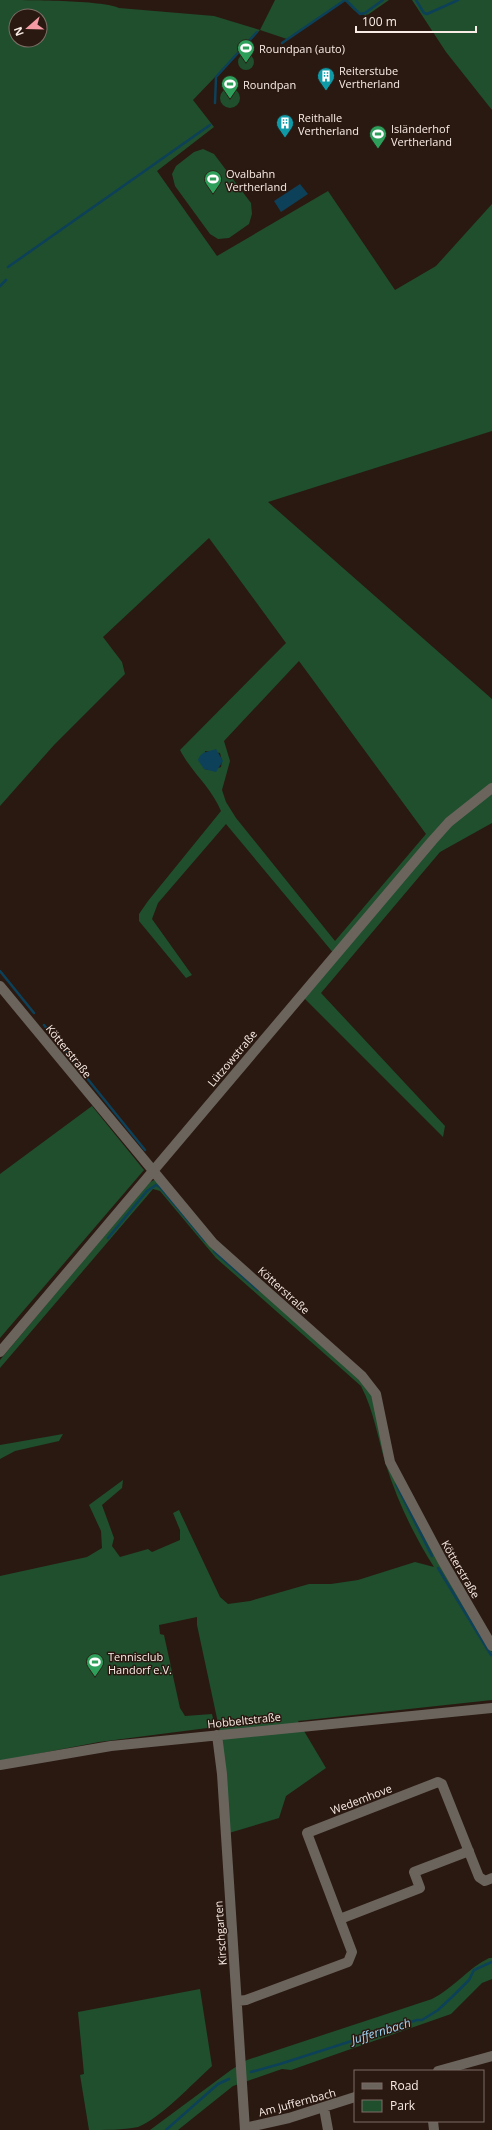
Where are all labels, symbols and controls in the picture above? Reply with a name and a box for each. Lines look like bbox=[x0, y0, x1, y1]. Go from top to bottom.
north arrow bbox=[8, 8, 48, 48]
scale bar bbox=[356, 8, 476, 34]
text: 100 m bbox=[362, 13, 397, 30]
text: N bbox=[10, 25, 27, 38]
sports icon: Roundpan (auto) bbox=[236, 38, 256, 63]
place label: Roundpan (auto) bbox=[259, 41, 345, 56]
place label: Reiterstube Vertherland bbox=[339, 63, 400, 91]
building icon: Reiterstube Vertherland bbox=[316, 66, 336, 91]
sports icon: Roundpan bbox=[220, 74, 240, 99]
place label: Roundpan bbox=[243, 77, 296, 92]
place label: Reithalle Vertherland bbox=[298, 110, 359, 138]
building icon: Reithalle Vertherland bbox=[275, 113, 295, 138]
place label: Isländerhof Vertherland bbox=[391, 121, 452, 149]
sports icon: Isländerhof Vertherland bbox=[368, 124, 388, 149]
place label: Ovalbahn Vertherland bbox=[226, 166, 287, 194]
sports icon: Ovalbahn Vertherland bbox=[203, 169, 223, 194]
street label: Kötterstraße bbox=[43, 1021, 95, 1081]
street label: Lützowstraße bbox=[204, 1027, 260, 1089]
street label: Kötterstraße bbox=[255, 1263, 313, 1317]
street label: Kötterstraße bbox=[438, 1537, 484, 1601]
place label: Tennisclub Handorf e.V. bbox=[108, 1649, 172, 1677]
sports icon: Tennisclub Handorf e.V. bbox=[85, 1652, 105, 1677]
street label: Hobbeltstraße bbox=[206, 1709, 282, 1731]
street label: Wedemhove bbox=[328, 1780, 394, 1818]
street label: Kirschgarten bbox=[210, 1900, 230, 1966]
water label: Juffernbach bbox=[347, 2014, 413, 2049]
legend bbox=[354, 2070, 484, 2122]
text: Road bbox=[390, 2077, 419, 2094]
street label: Am Juffernbach bbox=[257, 2084, 337, 2120]
text: Park bbox=[390, 2097, 416, 2114]

